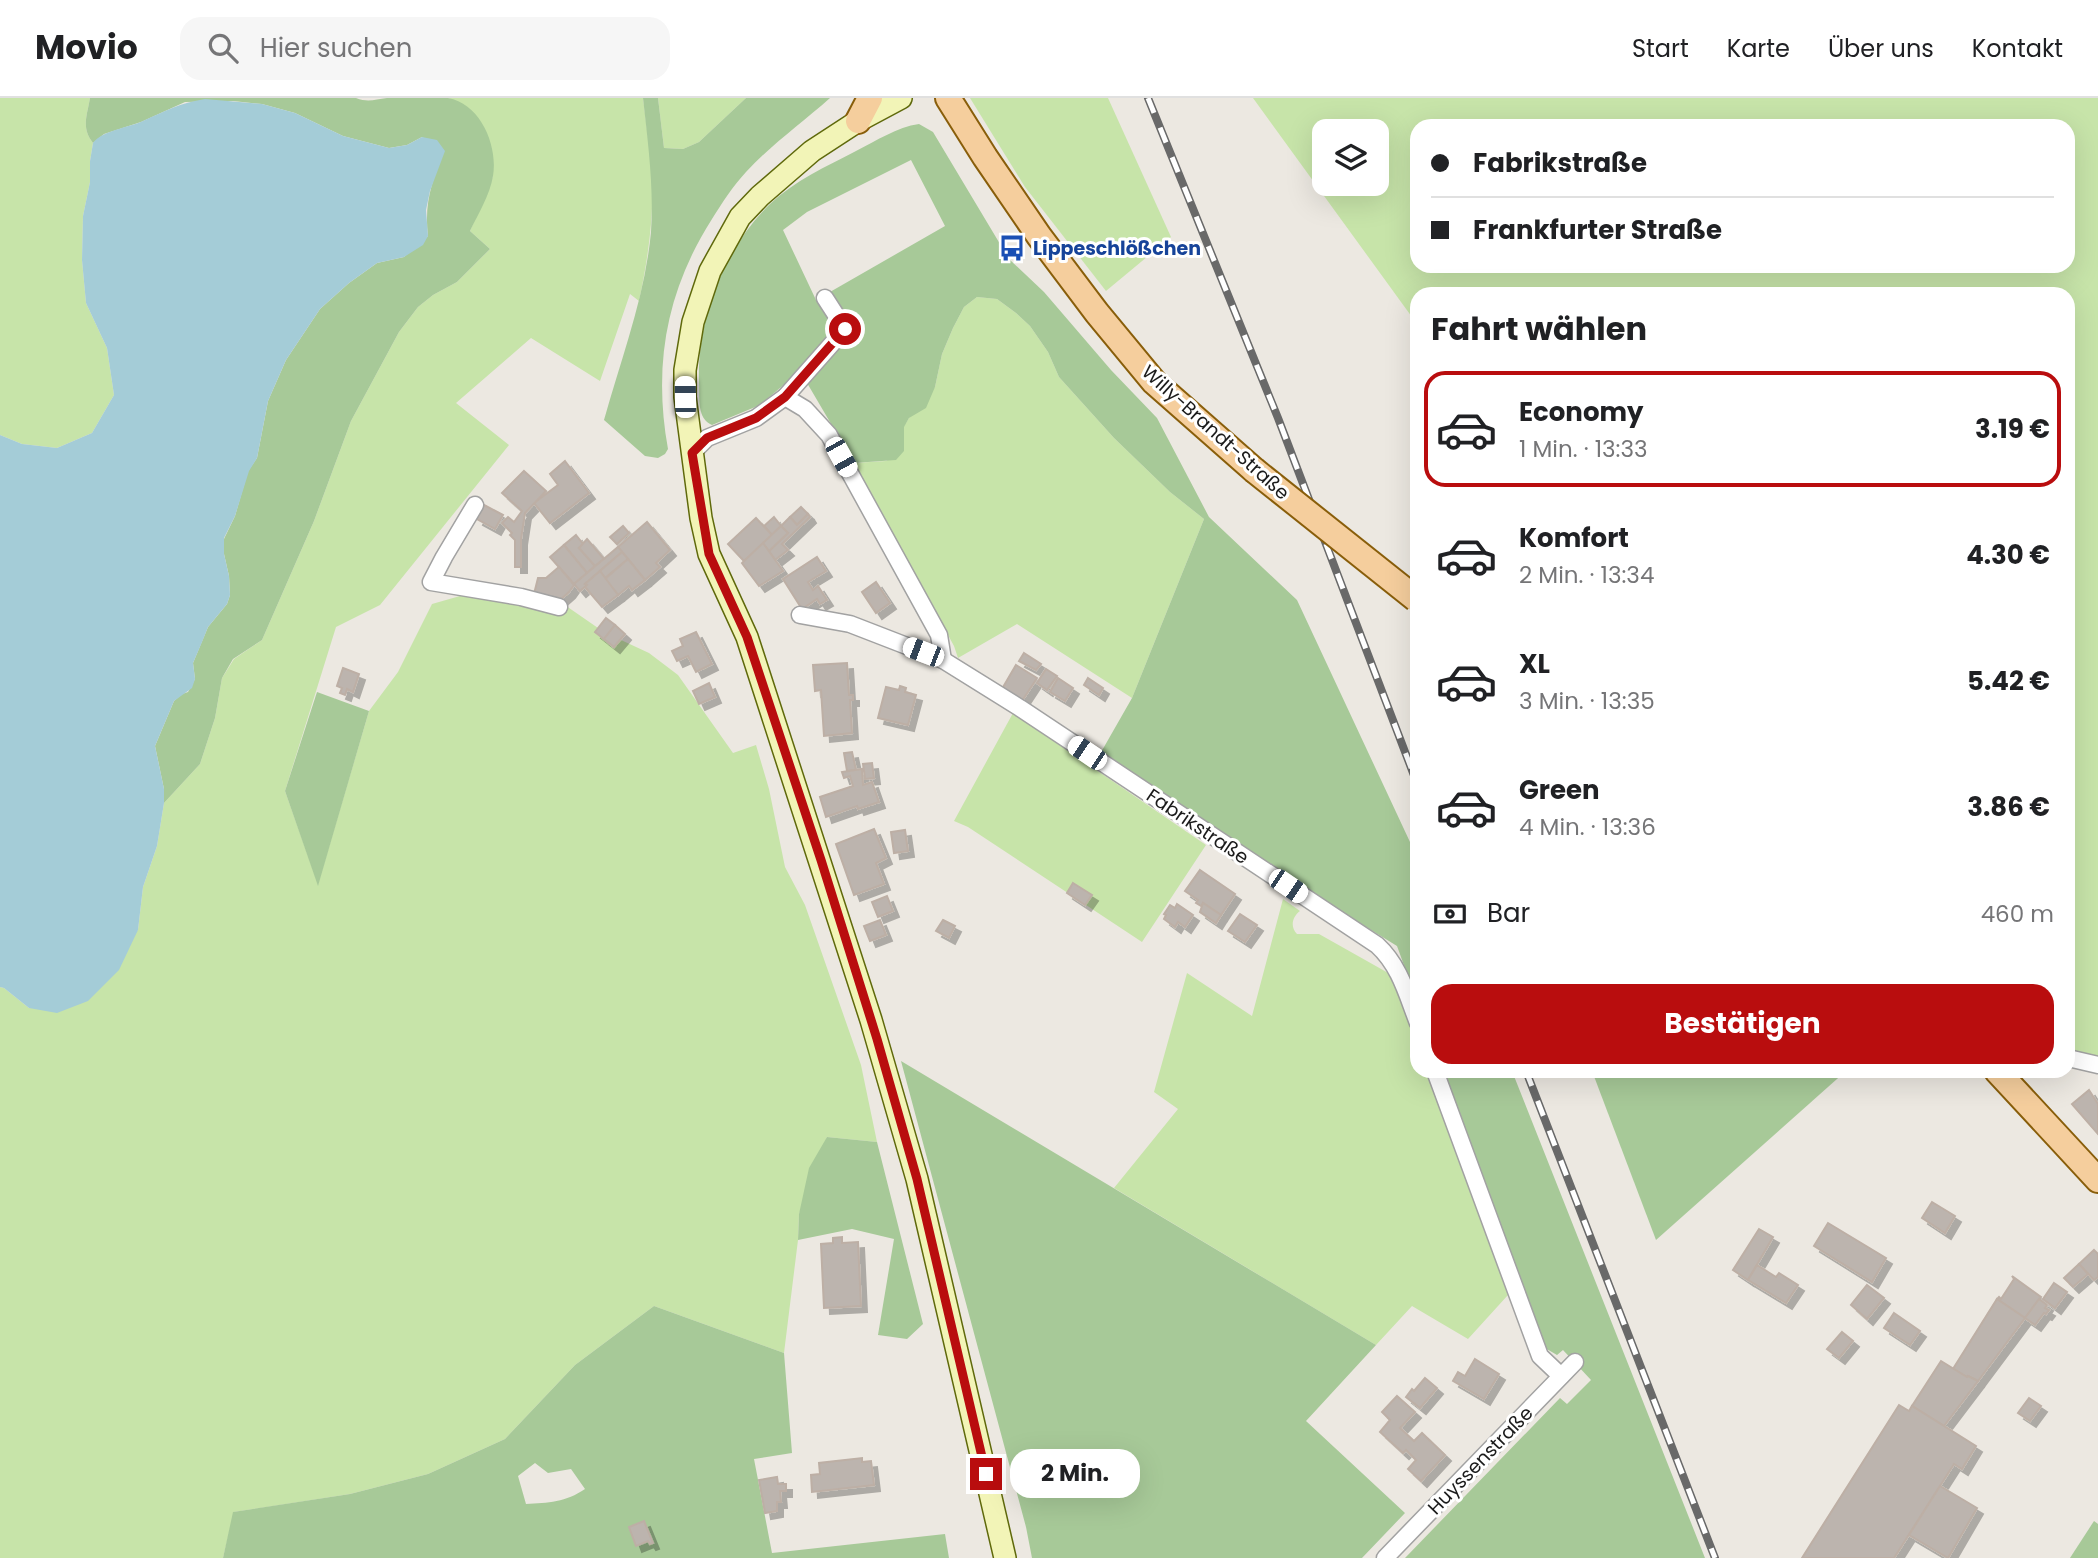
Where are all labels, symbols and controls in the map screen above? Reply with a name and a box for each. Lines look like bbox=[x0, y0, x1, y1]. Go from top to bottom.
search box bbox=[180, 17, 670, 80]
text: Movio bbox=[35, 24, 138, 71]
icon: search bbox=[204, 29, 242, 67]
text: Hier suchen bbox=[260, 30, 412, 66]
text: Start bbox=[1632, 32, 1689, 65]
text: Karte bbox=[1727, 32, 1790, 65]
text: Über uns bbox=[1828, 32, 1934, 65]
text: Kontakt bbox=[1972, 32, 2063, 65]
map controls bbox=[1312, 119, 1389, 196]
button: layers bbox=[1312, 119, 1389, 196]
text: Fabrikstraße bbox=[1473, 145, 1647, 181]
text: Frankfurter Straße bbox=[1473, 212, 1722, 248]
bus stop icon: Lippeschlößchen bbox=[997, 233, 1027, 263]
place label: Lippeschlößchen bbox=[1033, 235, 1201, 262]
text: Fahrt wählen bbox=[1431, 306, 1647, 351]
route start bbox=[829, 313, 861, 345]
street label: Willy-Brandt-Straße bbox=[1136, 359, 1295, 506]
car bbox=[675, 376, 696, 418]
text: Economy bbox=[1519, 394, 1643, 430]
icon: car bbox=[1435, 398, 1498, 461]
text: 3.19 € bbox=[1975, 411, 2050, 447]
text: 1 Min. · 13:33 bbox=[1519, 433, 1648, 465]
car bbox=[822, 434, 861, 480]
text: Komfort bbox=[1519, 520, 1629, 556]
icon: car bbox=[1435, 524, 1498, 587]
text: 4.30 € bbox=[1966, 537, 2050, 573]
text: 2 Min. · 13:34 bbox=[1519, 559, 1654, 591]
car bbox=[900, 635, 947, 669]
text: XL bbox=[1519, 646, 1550, 682]
icon: car bbox=[1435, 650, 1498, 713]
text: 5.42 € bbox=[1967, 663, 2050, 699]
text: 3 Min. · 13:35 bbox=[1519, 685, 1655, 717]
car bbox=[1064, 733, 1111, 773]
text: Green bbox=[1519, 772, 1600, 808]
icon: car bbox=[1435, 776, 1498, 839]
street label: Fabrikstraße bbox=[1141, 782, 1254, 871]
text: 3.86 € bbox=[1967, 789, 2050, 825]
text: 4 Min. · 13:36 bbox=[1519, 811, 1656, 843]
car bbox=[1265, 866, 1312, 906]
icon: cash bbox=[1431, 895, 1469, 933]
text: Bar bbox=[1487, 895, 1530, 931]
text: 460 m bbox=[1981, 898, 2054, 930]
button: Bestätigen bbox=[1431, 984, 2054, 1064]
street label: Huyssenstraße bbox=[1422, 1400, 1539, 1521]
callout: 2 Min. bbox=[1010, 1450, 1140, 1498]
text: 2 Min. bbox=[1041, 1457, 1109, 1489]
route end bbox=[970, 1458, 1002, 1490]

